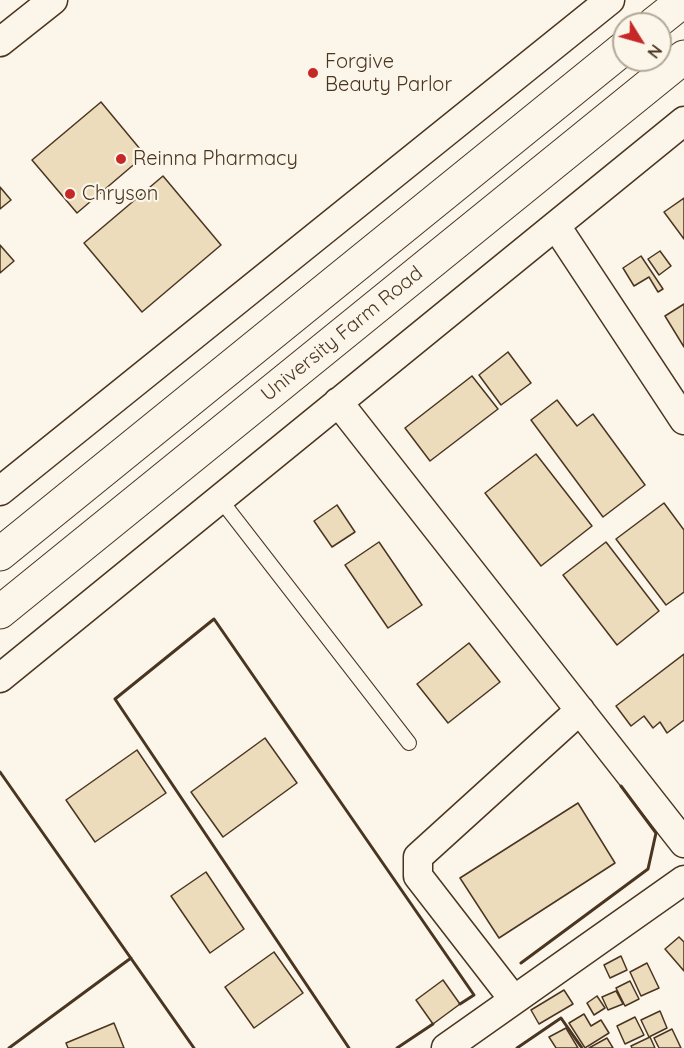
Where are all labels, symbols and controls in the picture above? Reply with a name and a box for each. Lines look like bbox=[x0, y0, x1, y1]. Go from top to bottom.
north arrow bbox=[612, 12, 672, 72]
text: N bbox=[643, 41, 666, 62]
place label: Forgive Beauty Parlor bbox=[325, 50, 452, 97]
marker: Forgive Beauty Parlor bbox=[306, 66, 320, 80]
place label: Reinna Pharmacy bbox=[133, 147, 298, 171]
marker: Reinna Pharmacy bbox=[114, 152, 128, 166]
place label: Chryson bbox=[82, 182, 158, 206]
marker: Chryson bbox=[63, 187, 77, 201]
street label: University Farm Road bbox=[256, 261, 428, 407]

